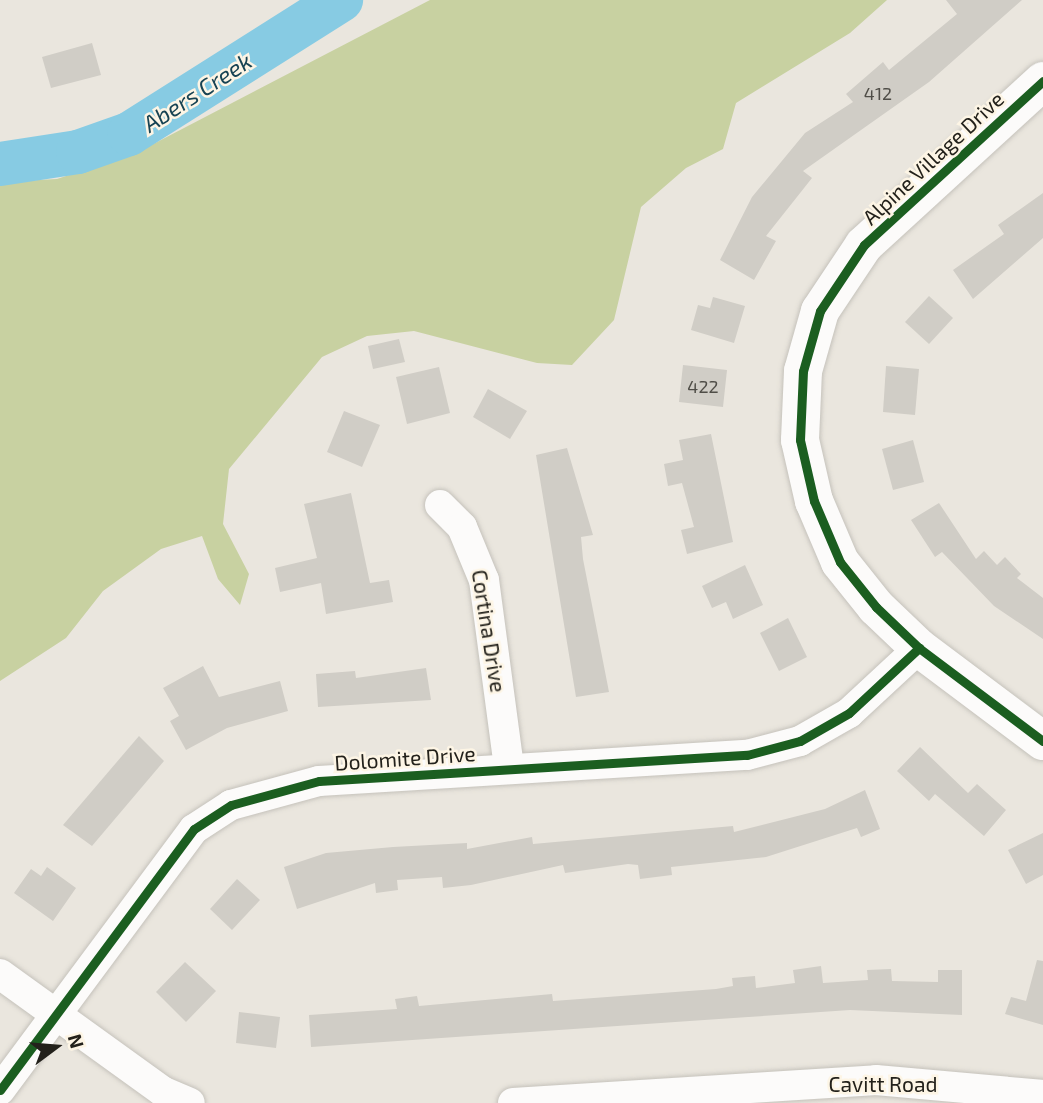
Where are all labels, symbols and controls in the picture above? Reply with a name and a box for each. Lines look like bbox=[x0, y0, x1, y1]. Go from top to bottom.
water label: Abers Creek bbox=[137, 47, 257, 137]
house number: 412 bbox=[864, 82, 892, 104]
street label: Alpine Village Drive bbox=[857, 86, 1009, 230]
house number: 422 bbox=[687, 375, 719, 397]
street label: Cortina Drive bbox=[467, 568, 511, 694]
street label: Dolomite Drive bbox=[334, 740, 476, 776]
north arrow bbox=[21, 1012, 91, 1082]
text: N bbox=[64, 1031, 90, 1051]
street label: Cavitt Road bbox=[829, 1071, 937, 1097]

